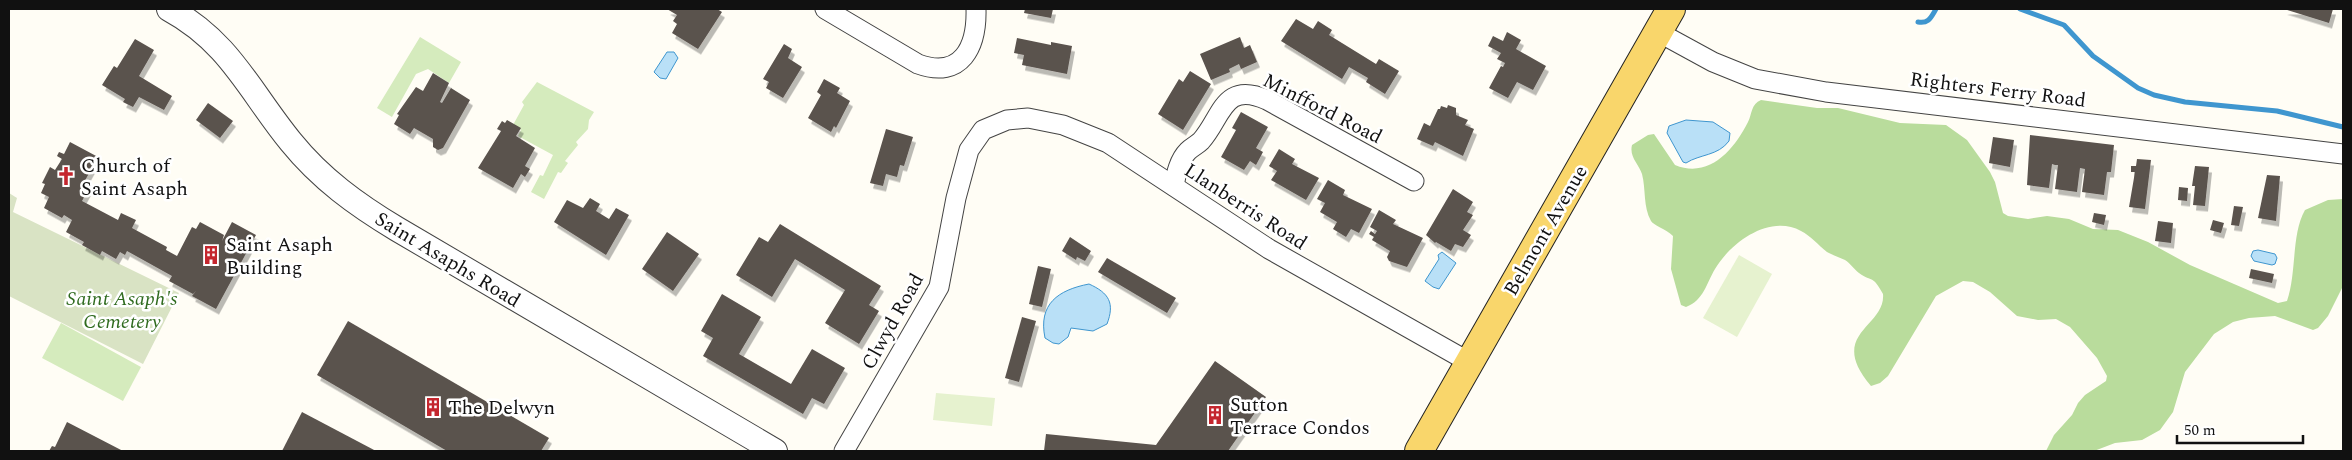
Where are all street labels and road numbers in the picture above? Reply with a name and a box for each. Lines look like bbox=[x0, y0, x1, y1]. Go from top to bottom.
street label: Righters Ferry Road bbox=[1908, 64, 2088, 116]
street label: Minfford Road bbox=[1258, 66, 1388, 152]
street label: Llanberris Road bbox=[1178, 156, 1313, 258]
street label: Belmont Avenue bbox=[1496, 159, 1596, 302]
street label: Saint Asaphs Road bbox=[369, 204, 526, 315]
street label: Clwyd Road bbox=[854, 268, 932, 375]

